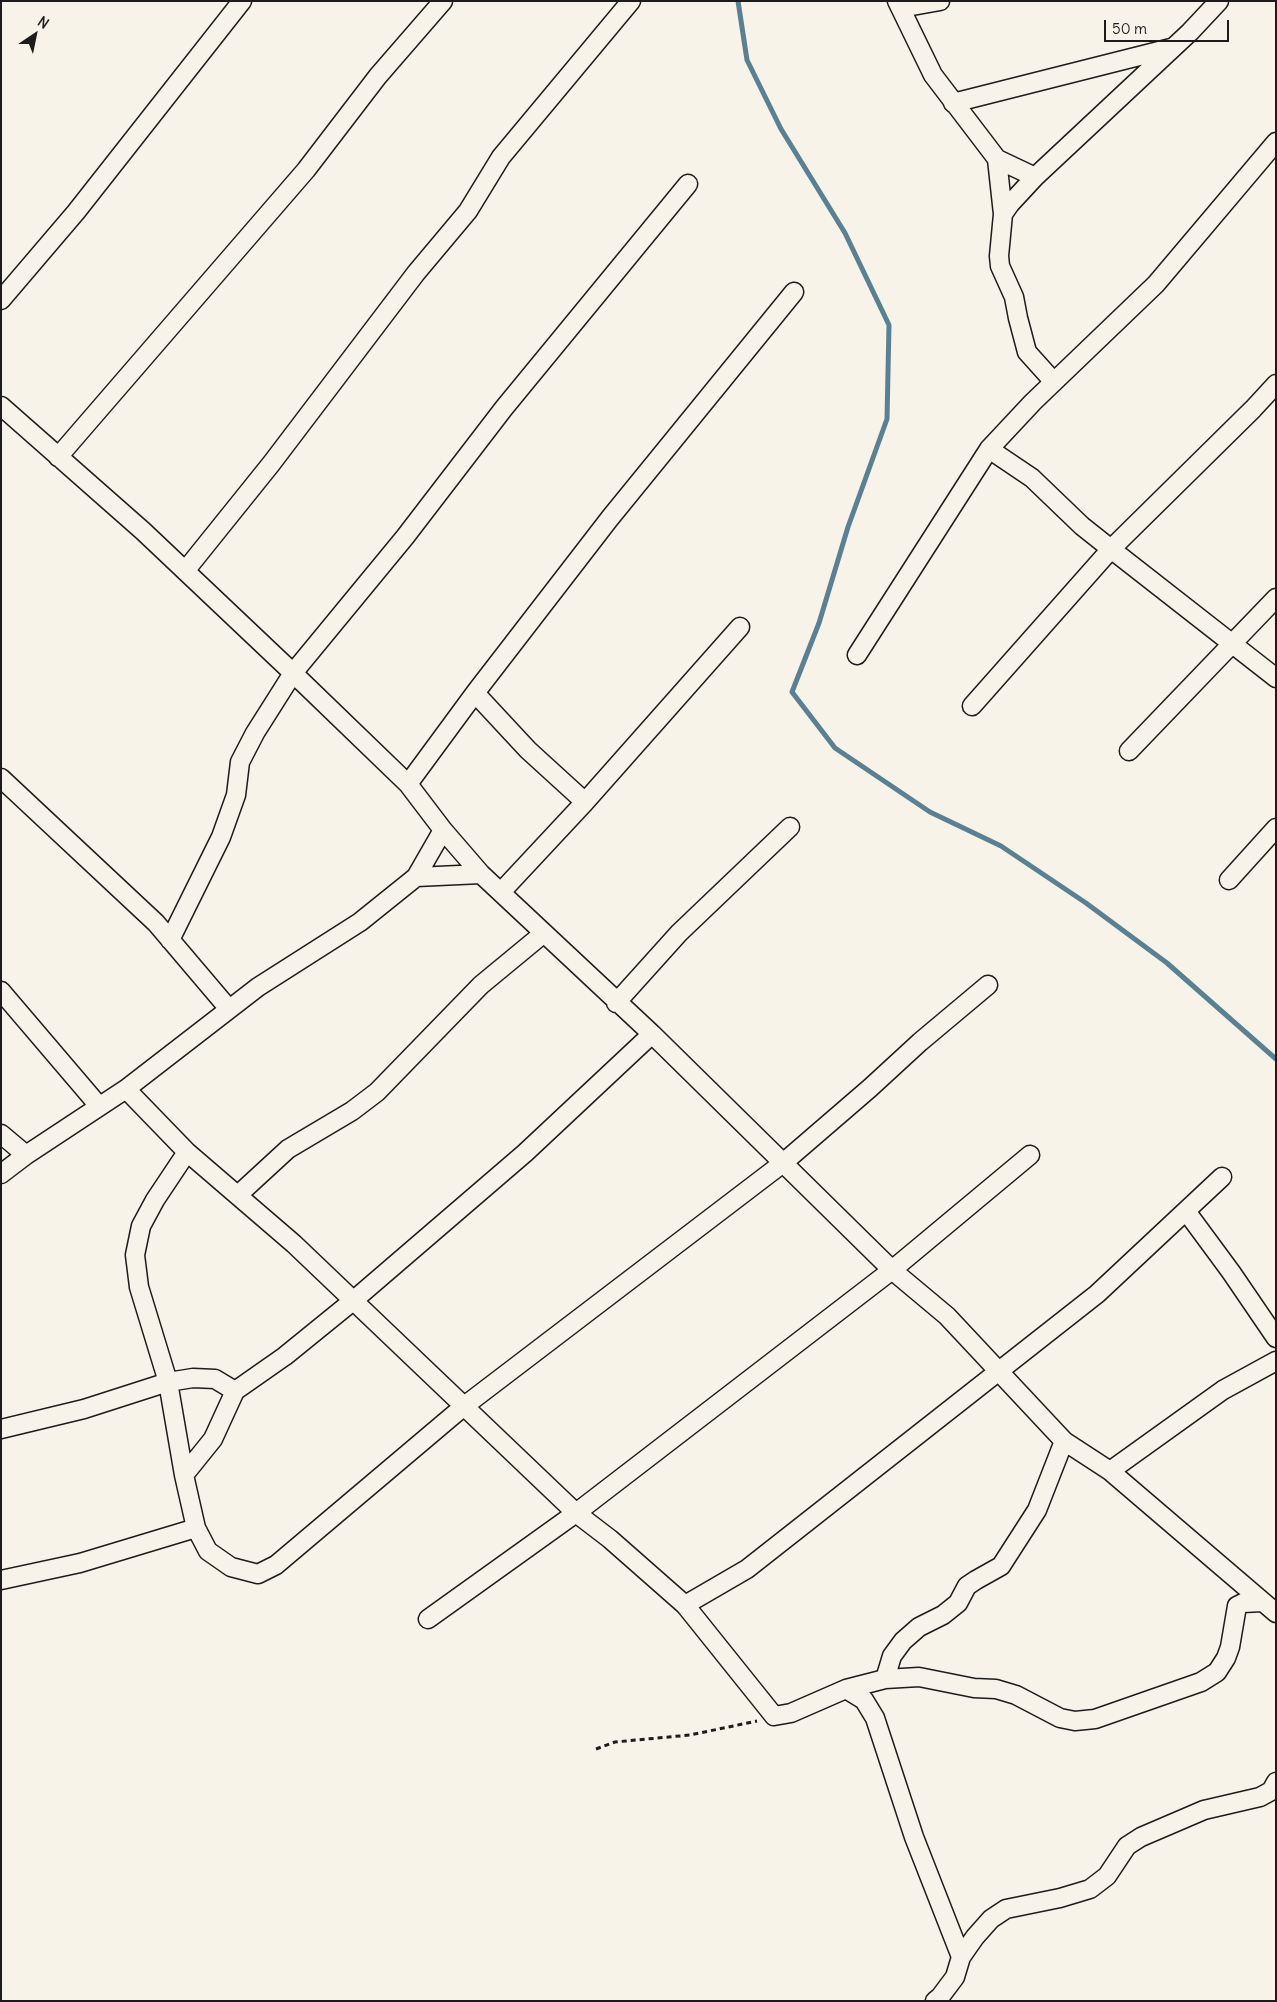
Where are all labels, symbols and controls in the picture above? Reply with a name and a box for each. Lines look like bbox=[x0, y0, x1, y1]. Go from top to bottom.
north arrow bbox=[10, 10, 60, 60]
scale bar bbox=[1107, 10, 1232, 42]
text: N bbox=[34, 12, 52, 33]
text: 50 m bbox=[1112, 19, 1147, 38]

